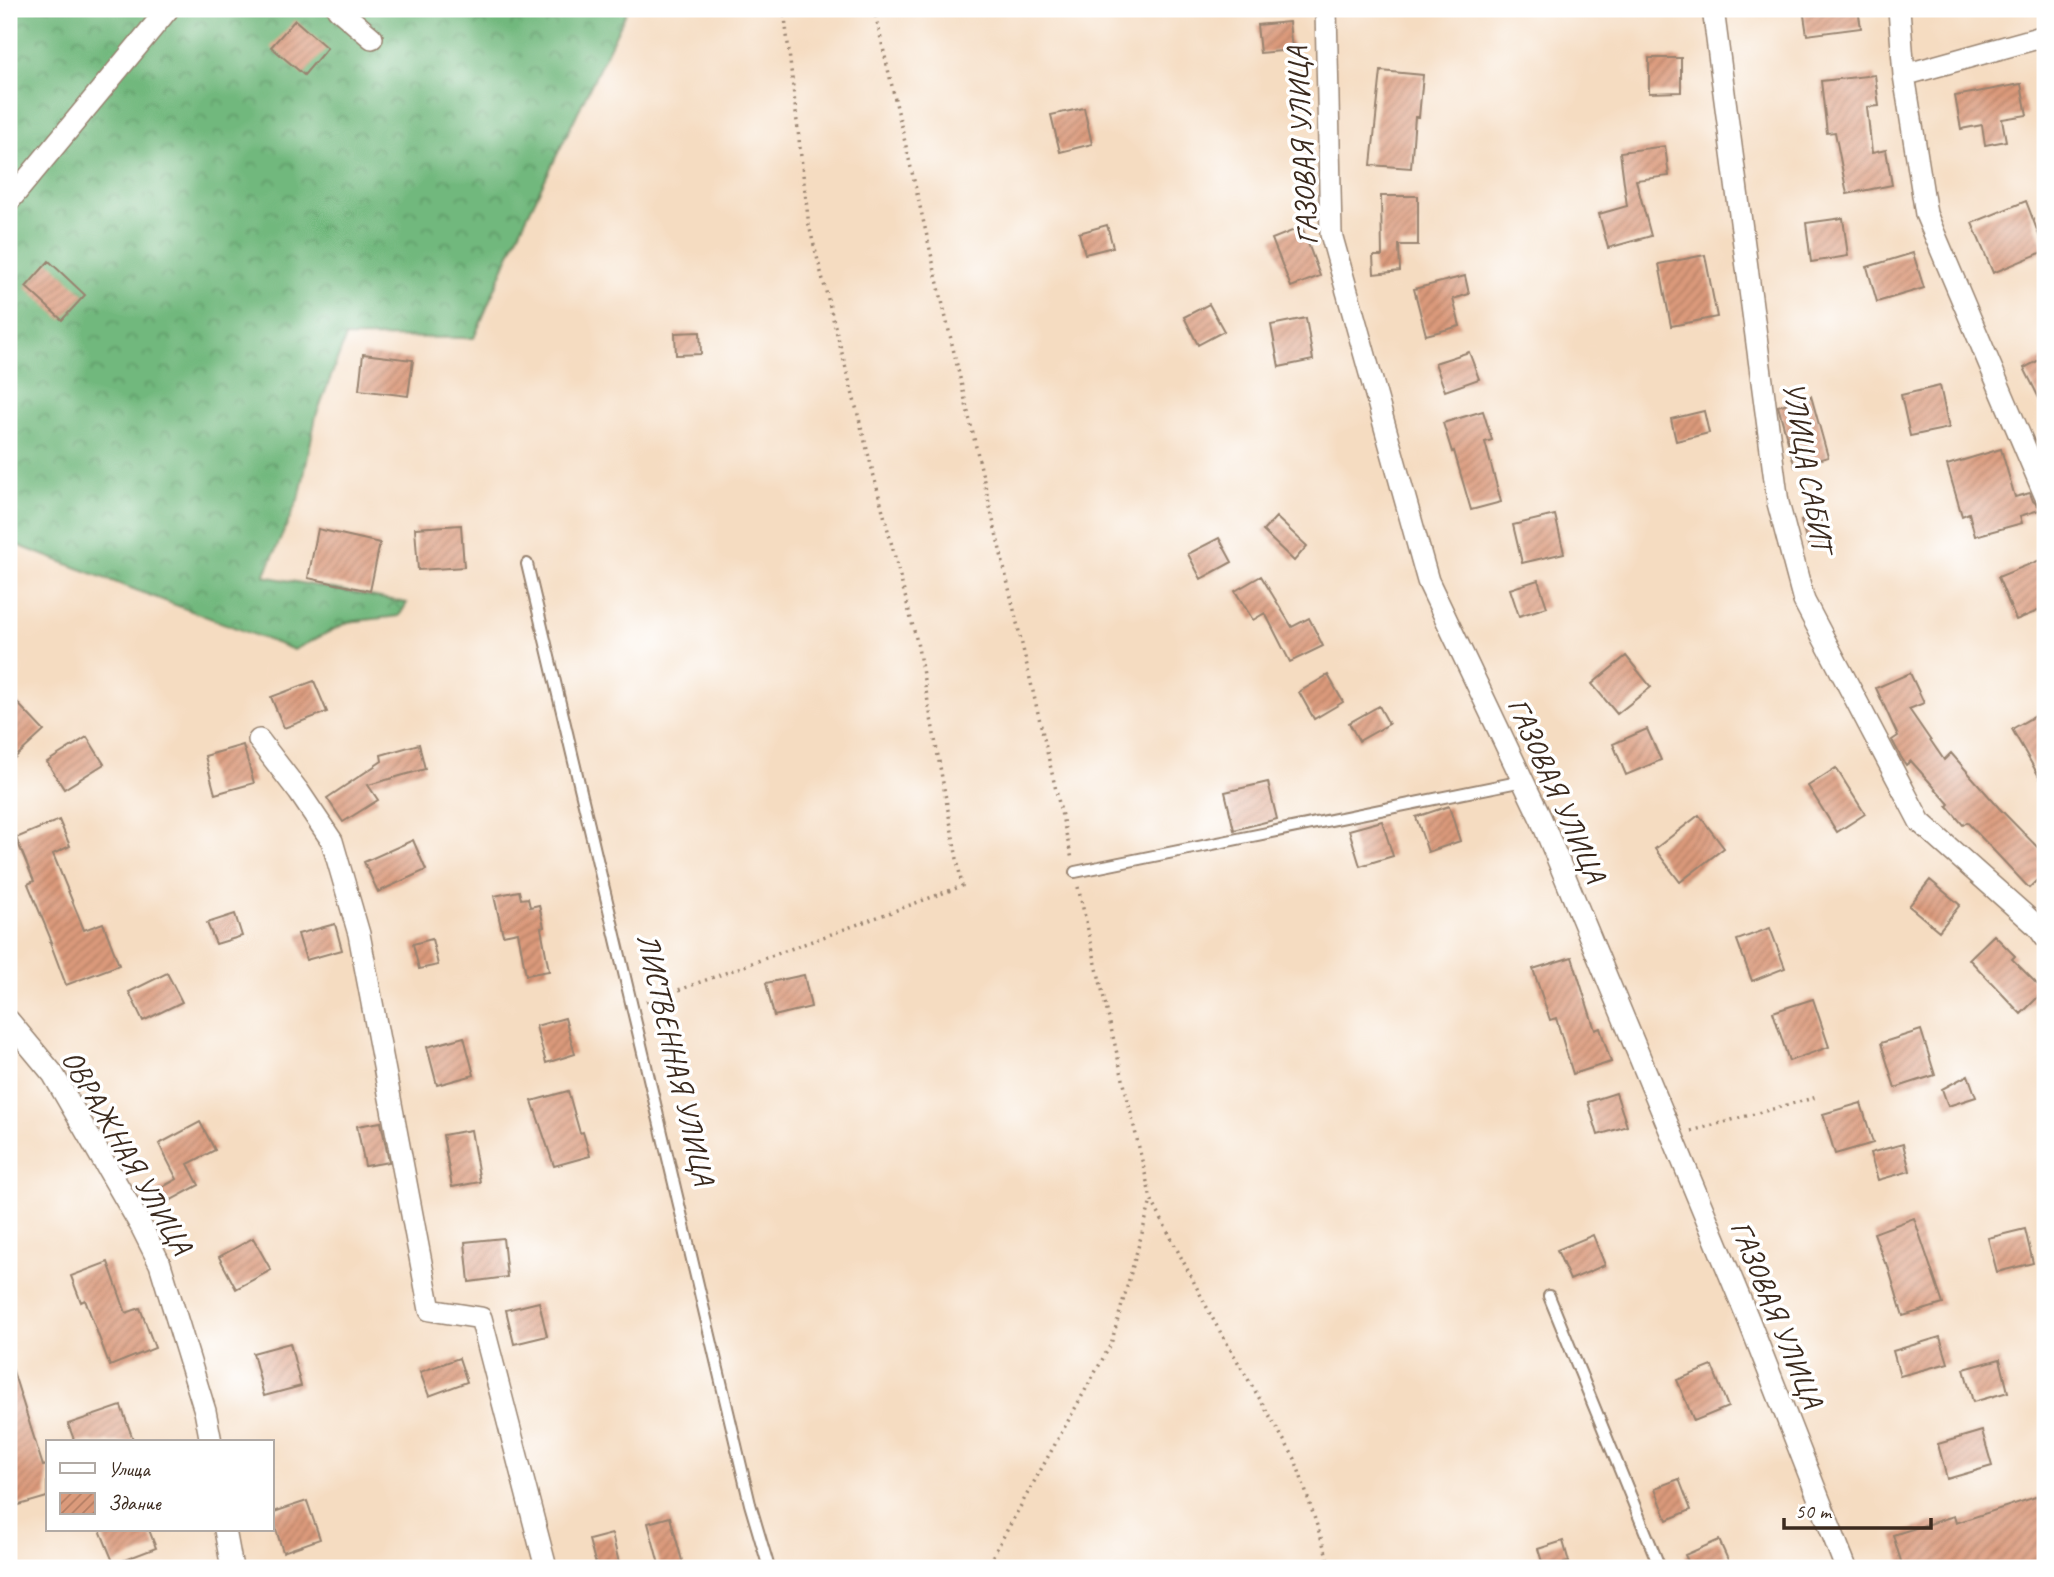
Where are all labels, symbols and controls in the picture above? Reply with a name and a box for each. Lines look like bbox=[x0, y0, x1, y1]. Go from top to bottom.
street label: ГАЗОВАЯ УЛИЦА bbox=[1278, 44, 1326, 246]
street label: УЛИЦА САБИТ bbox=[1774, 379, 1843, 561]
street label: ГАЗОВАЯ УЛИЦА bbox=[1499, 692, 1615, 890]
street label: ЛИСТВЕННАЯ УЛИЦА bbox=[629, 930, 724, 1190]
street label: ОВРАЖНАЯ УЛИЦА bbox=[53, 1043, 202, 1263]
street label: ГАЗОВАЯ УЛИЦА bbox=[1722, 1215, 1832, 1415]
legend bbox=[46, 1440, 273, 1532]
text: Улица bbox=[108, 1456, 151, 1482]
scale bar bbox=[1784, 1486, 1932, 1530]
text: Здание bbox=[108, 1490, 162, 1516]
text: 50 m bbox=[1795, 1498, 1833, 1524]

